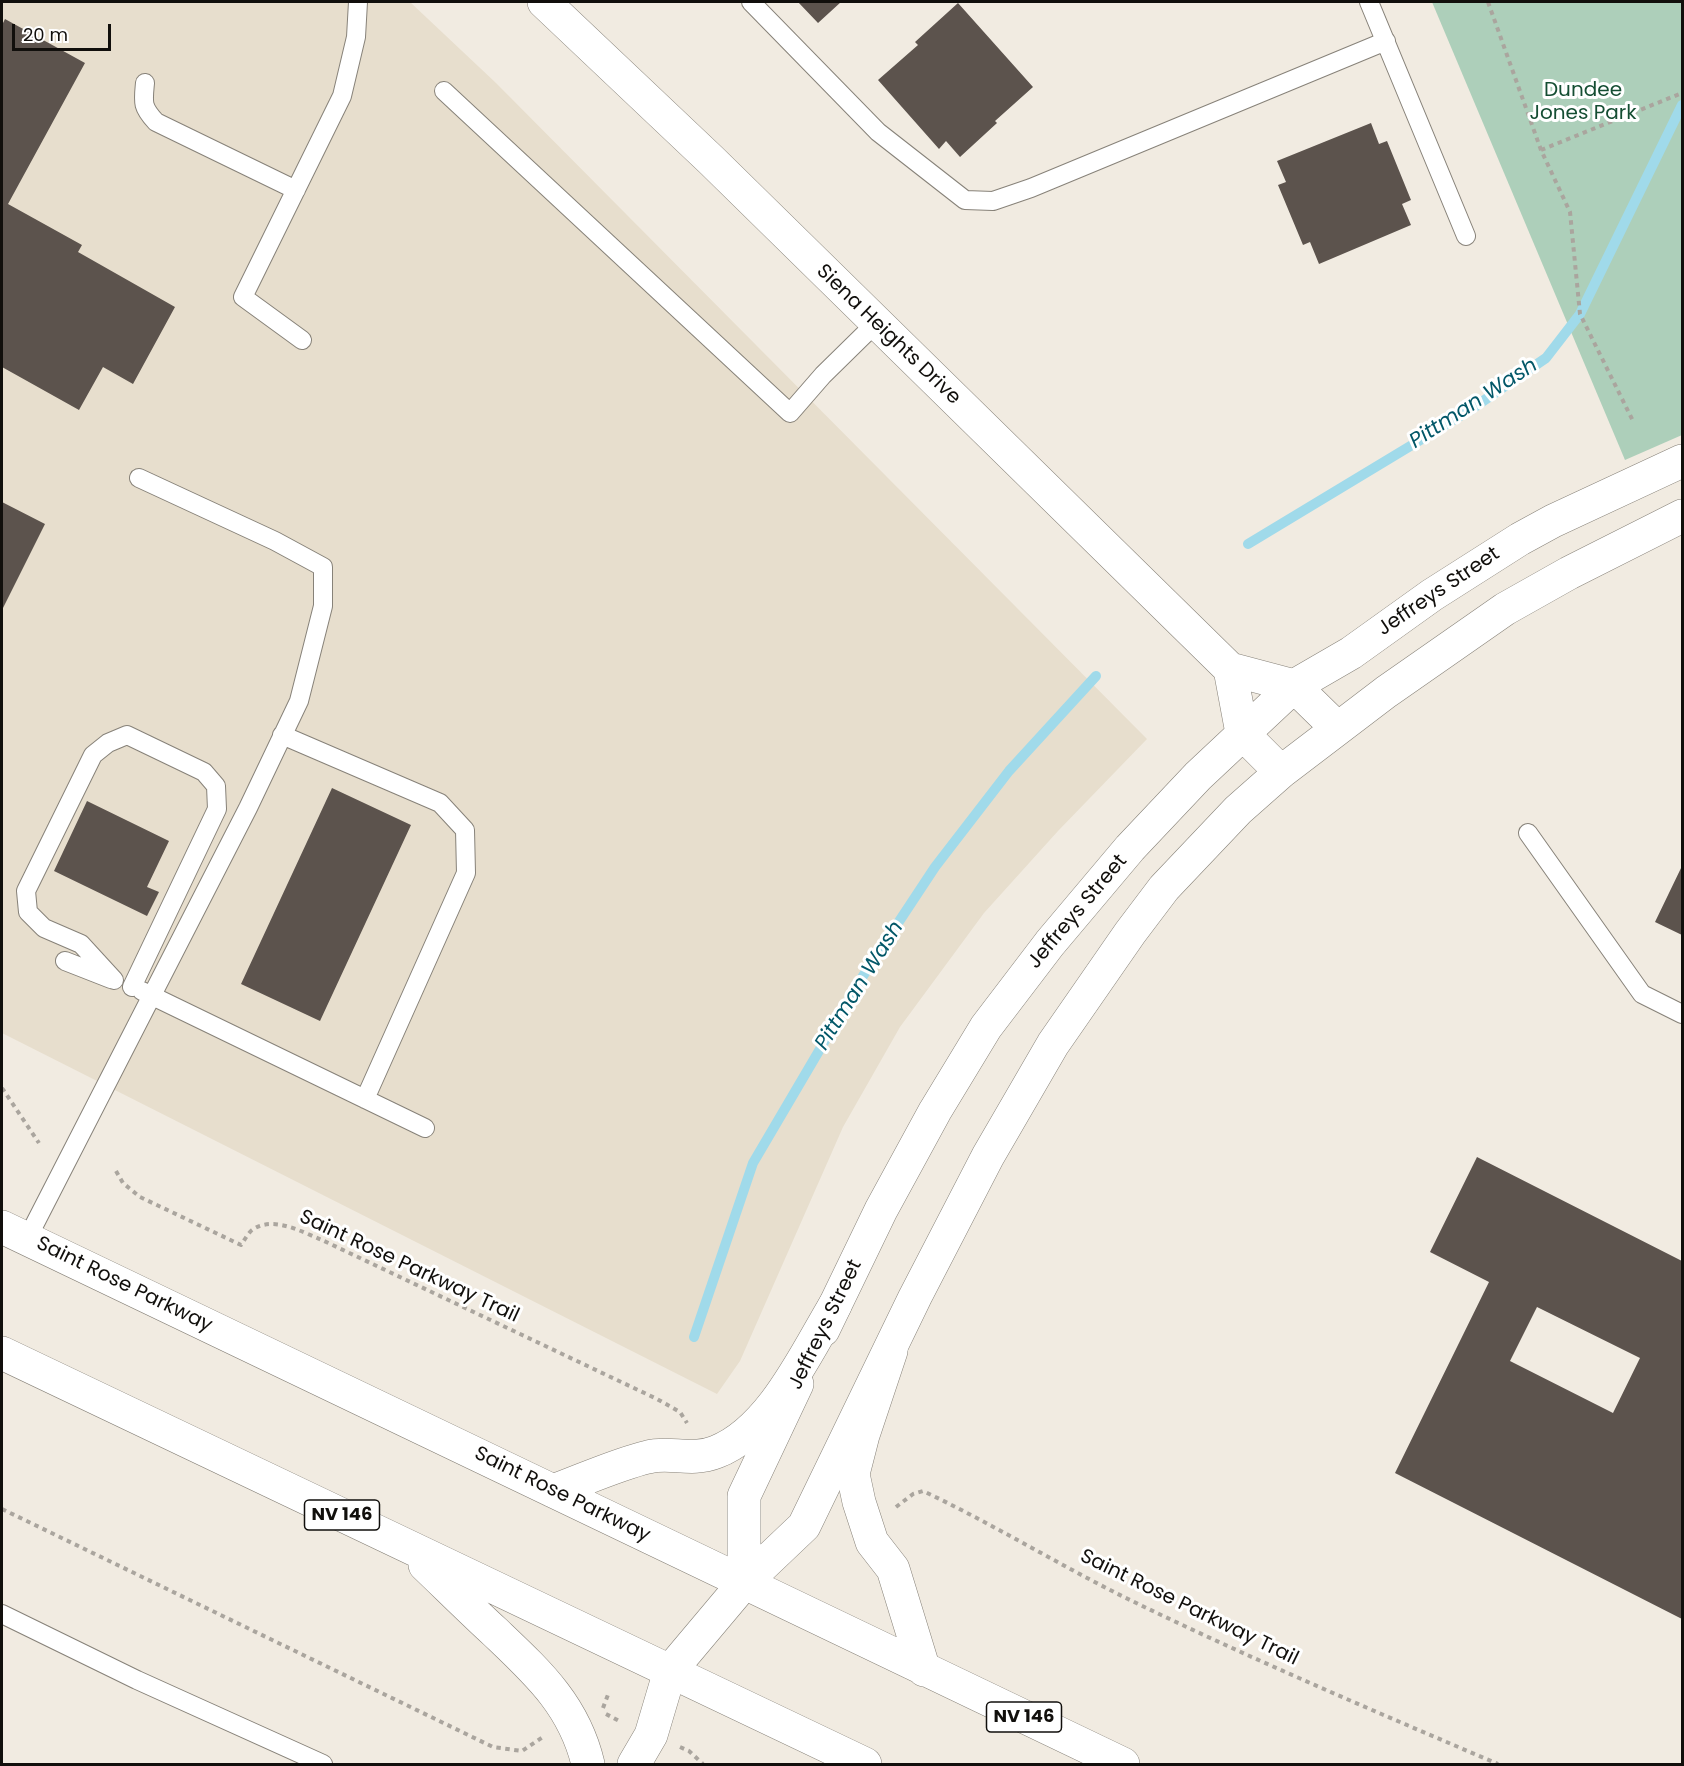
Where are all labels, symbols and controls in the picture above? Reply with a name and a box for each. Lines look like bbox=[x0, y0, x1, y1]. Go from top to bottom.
scale bar bbox=[15, 12, 114, 50]
text: 20 m bbox=[23, 22, 68, 47]
park label: Dundee Jones Park bbox=[1529, 79, 1637, 126]
street label: Siena Heights Drive bbox=[811, 260, 965, 410]
water label: Pittman Wash bbox=[1405, 353, 1543, 455]
street label: Jeffreys Street bbox=[1374, 542, 1504, 642]
street label: Jeffreys Street bbox=[1023, 850, 1133, 974]
water label: Pittman Wash bbox=[810, 917, 910, 1055]
street label: Saint Rose Parkway Trail bbox=[295, 1205, 523, 1329]
street label: Saint Rose Parkway bbox=[32, 1232, 216, 1338]
street label: Jeffreys Street bbox=[784, 1256, 868, 1394]
street label: Saint Rose Parkway bbox=[470, 1442, 654, 1548]
road number: NV 146 bbox=[304, 1500, 380, 1530]
street label: Saint Rose Parkway Trail bbox=[1076, 1545, 1302, 1671]
road number: NV 146 bbox=[986, 1702, 1062, 1732]

